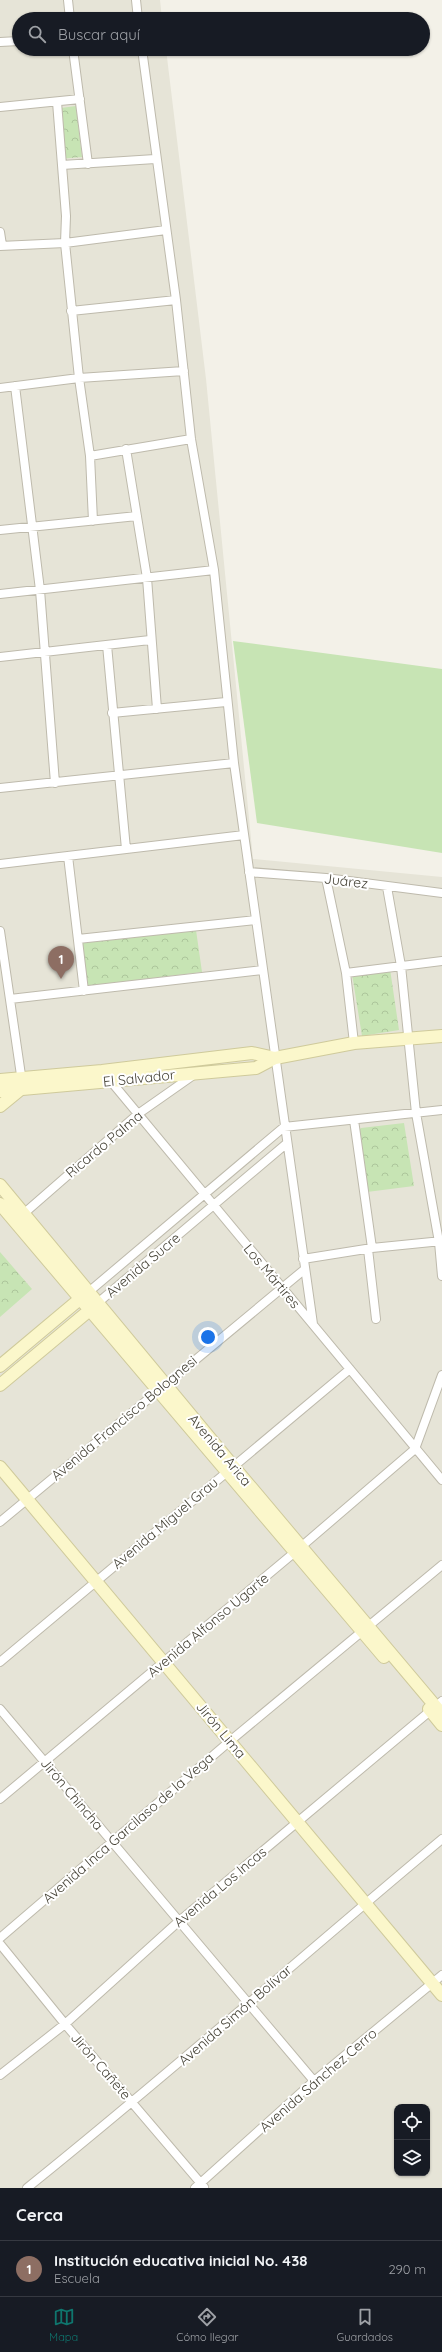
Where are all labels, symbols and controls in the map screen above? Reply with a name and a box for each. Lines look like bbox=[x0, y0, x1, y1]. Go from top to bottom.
search box bbox=[12, 12, 430, 56]
icon: search bbox=[26, 23, 48, 45]
text: Buscar aquí bbox=[58, 25, 140, 44]
street label: Juárez bbox=[323, 869, 369, 893]
pin: 1 bbox=[48, 946, 74, 979]
street label: El Salvador bbox=[102, 1065, 177, 1091]
street label: Ricardo Palma bbox=[62, 1107, 146, 1181]
street label: Avenida Sucre bbox=[102, 1229, 184, 1301]
street label: Los Mártires bbox=[240, 1240, 304, 1312]
your location bbox=[198, 1327, 218, 1347]
street label: Avenida Francisco Bolognesi bbox=[47, 1352, 201, 1484]
street label: Avenida Arica bbox=[185, 1410, 255, 1490]
street label: Avenida Miguel Grau bbox=[108, 1473, 222, 1573]
street label: Avenida Alfonso Ugarte bbox=[144, 1569, 272, 1681]
street label: Jirón Lima bbox=[192, 1698, 250, 1762]
street label: Avenida Inca Garcilaso de la Vega bbox=[39, 1749, 217, 1907]
street label: Jirón Chincha bbox=[37, 1754, 107, 1834]
street label: Avenida Los Incas bbox=[170, 1843, 270, 1931]
street label: Avenida Simón Bolívar bbox=[174, 1960, 296, 2069]
street label: Avenida Sánchez Cerro bbox=[256, 2024, 380, 2136]
street label: Jirón Cañete bbox=[67, 2029, 135, 2103]
map controls bbox=[394, 2104, 430, 2176]
button: locate bbox=[394, 2104, 430, 2140]
button: layers bbox=[394, 2140, 430, 2176]
text: Cerca bbox=[16, 2204, 63, 2225]
text: Institución educativa inicial No. 438 bbox=[54, 2251, 307, 2270]
text: 1 bbox=[26, 2261, 32, 2277]
text: 290 m bbox=[388, 2261, 426, 2277]
text: Escuela bbox=[54, 2270, 100, 2286]
tab: Mapa bbox=[49, 2306, 78, 2344]
tab: Cómo llegar bbox=[176, 2306, 239, 2344]
tab: Guardados bbox=[337, 2306, 393, 2344]

